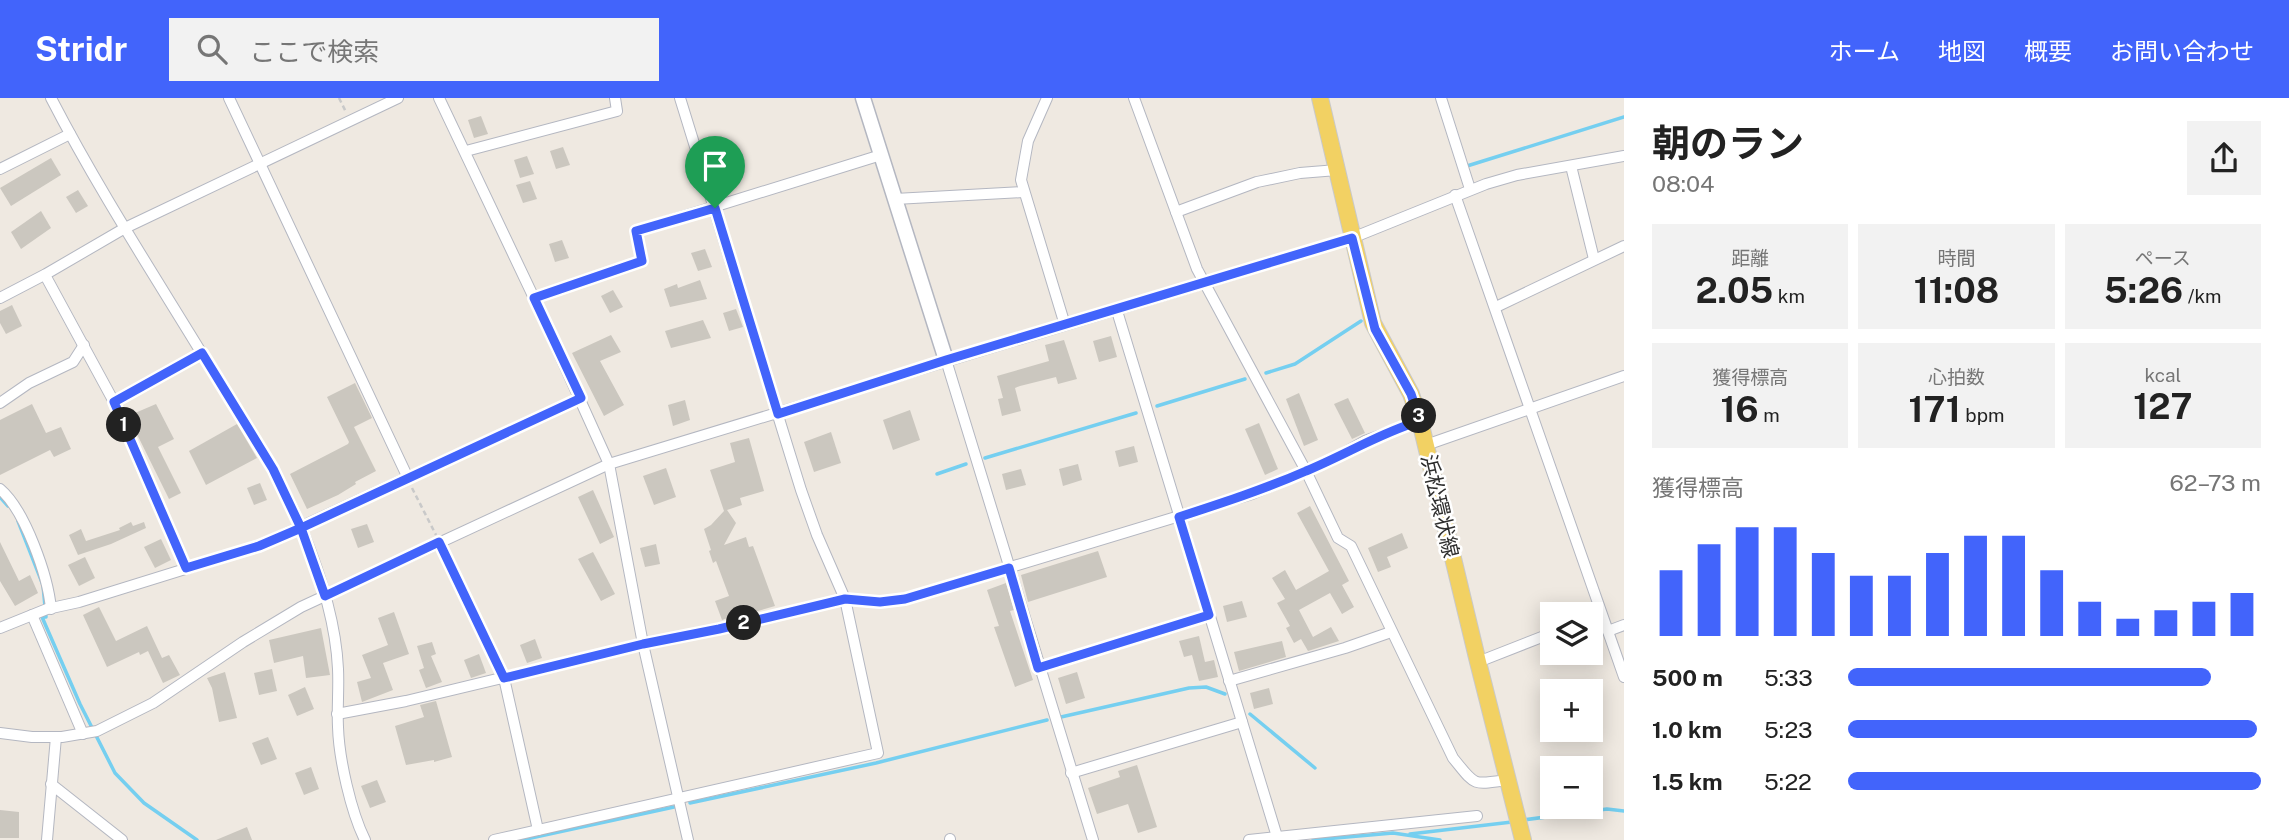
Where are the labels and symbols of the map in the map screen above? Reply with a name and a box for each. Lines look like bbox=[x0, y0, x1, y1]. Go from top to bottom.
pin bbox=[685, 136, 745, 208]
pin: 3 bbox=[1402, 398, 1436, 434]
pin: 1 bbox=[106, 408, 142, 442]
street label: 浜松環状線 bbox=[1416, 452, 1464, 560]
pin: 2 bbox=[726, 606, 762, 640]

